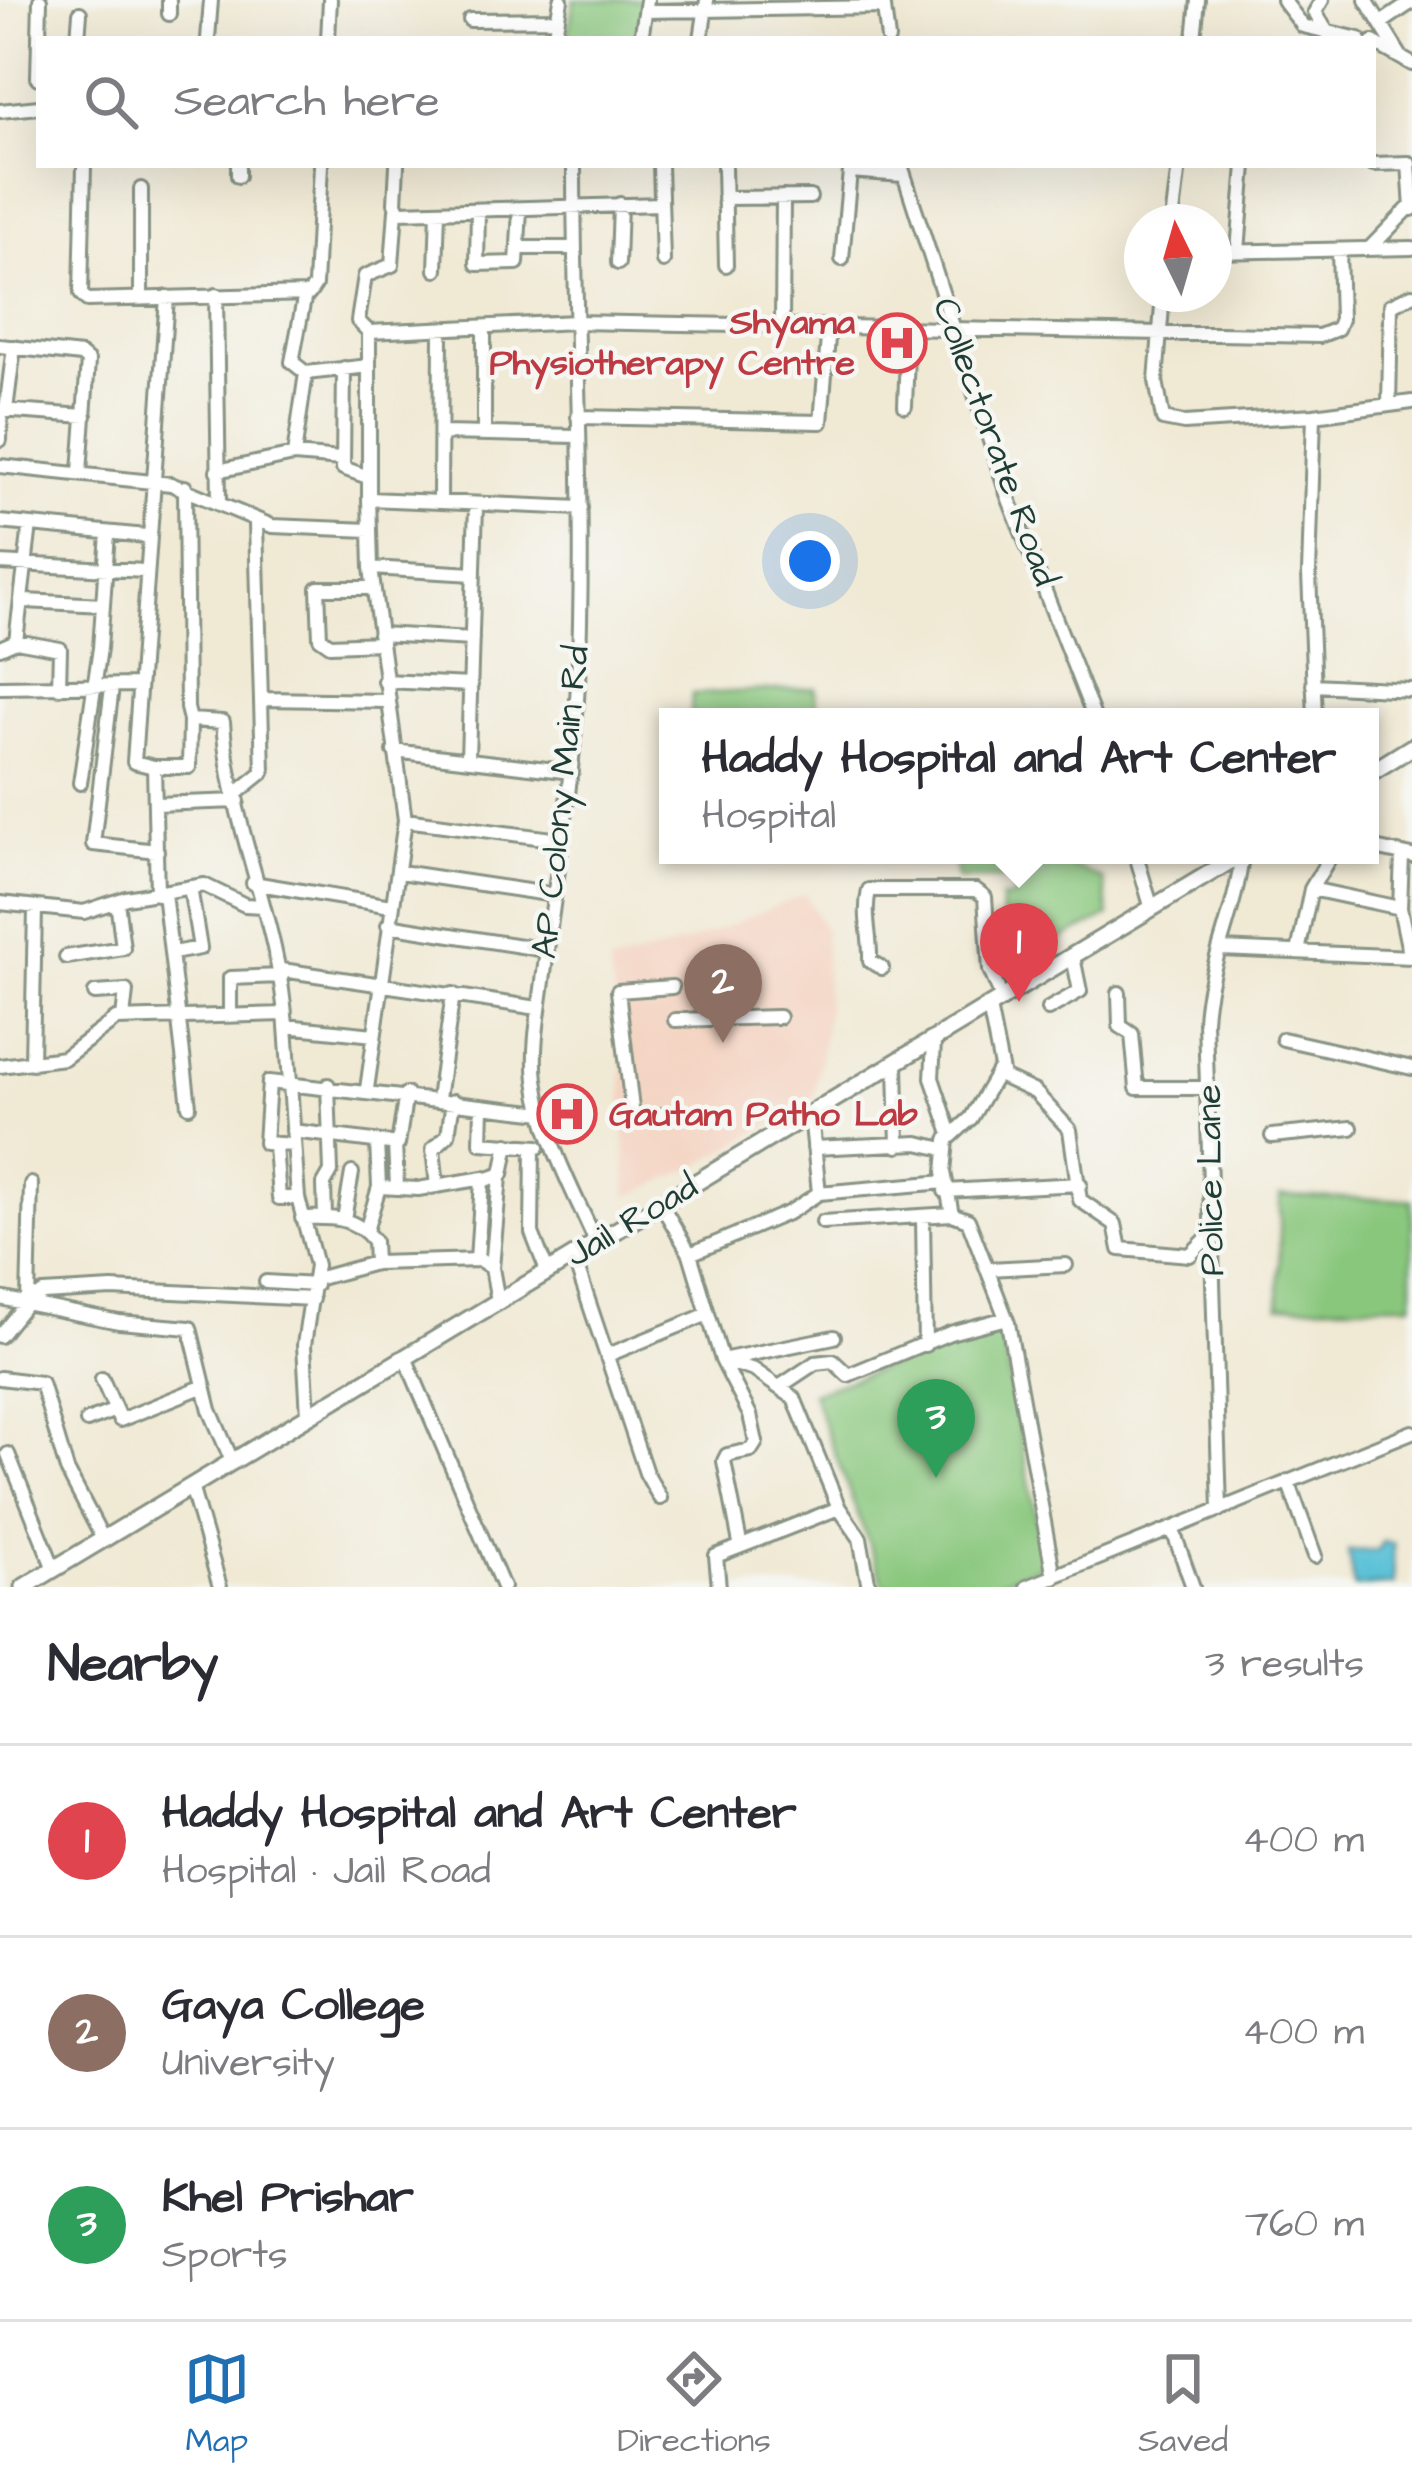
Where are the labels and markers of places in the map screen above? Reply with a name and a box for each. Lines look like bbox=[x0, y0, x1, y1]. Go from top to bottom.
place label: Shyama Physiotherapy Centre bbox=[490, 297, 856, 390]
hospital icon: Shyama Physiotherapy Centre bbox=[866, 312, 928, 374]
pin: 1 bbox=[980, 903, 1058, 1002]
pin: 2 bbox=[684, 944, 762, 1043]
hospital icon: Gautam Patho Lab bbox=[536, 1083, 598, 1145]
place label: Gautam Patho Lab bbox=[609, 1089, 918, 1140]
pin: 3 bbox=[897, 1379, 975, 1478]

